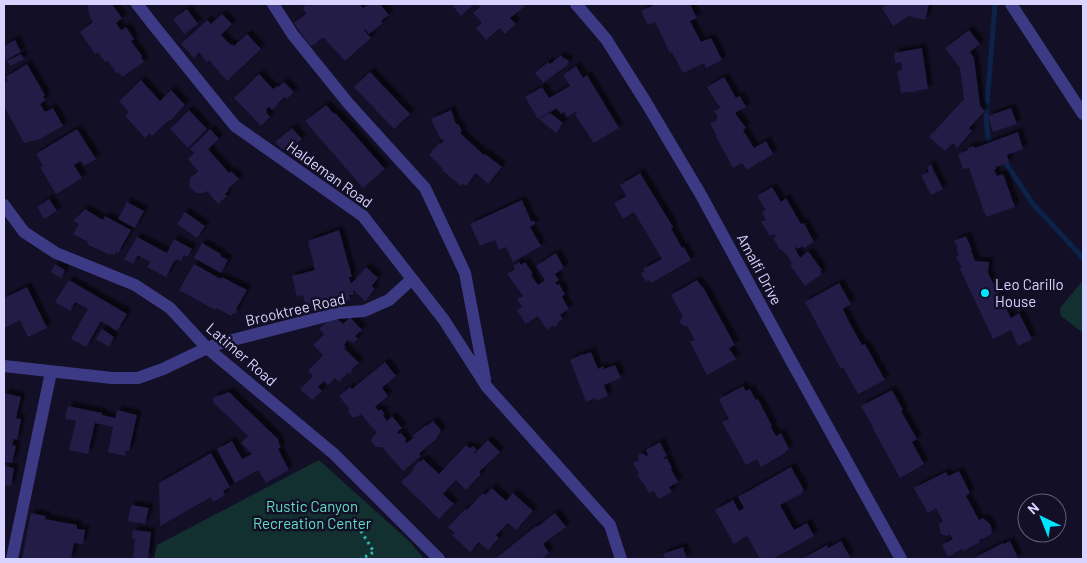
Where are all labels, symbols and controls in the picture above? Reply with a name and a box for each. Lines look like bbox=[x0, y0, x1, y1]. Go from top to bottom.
street label: Haldeman Road bbox=[284, 137, 376, 211]
street label: Amalfi Drive bbox=[734, 230, 786, 308]
place label: Leo Carillo House bbox=[995, 275, 1064, 310]
marker: Leo Carillo House bbox=[979, 287, 991, 299]
street label: Brooktree Road bbox=[243, 289, 347, 329]
street label: Latimer Road bbox=[203, 319, 281, 389]
north arrow bbox=[1017, 493, 1067, 543]
park label: Rustic Canyon Recreation Center bbox=[253, 497, 372, 532]
text: N bbox=[1024, 499, 1042, 518]

